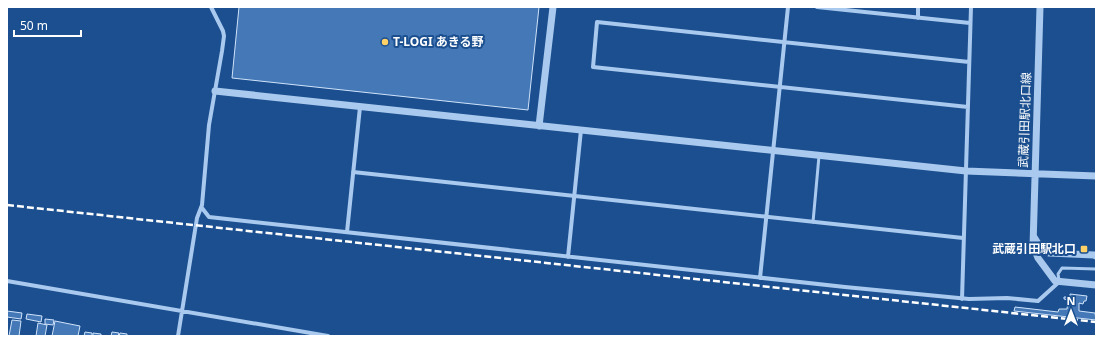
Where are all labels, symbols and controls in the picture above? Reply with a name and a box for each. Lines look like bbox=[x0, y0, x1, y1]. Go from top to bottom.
scale bar bbox=[14, 12, 81, 38]
text: 50 m bbox=[20, 17, 48, 34]
place label: T-LOGI あきる野 bbox=[393, 33, 483, 50]
marker: T-LOGI あきる野 bbox=[380, 37, 390, 47]
street label: 武蔵引田駅北口線 bbox=[1014, 72, 1035, 168]
place label: 武蔵引田駅北口 bbox=[992, 240, 1076, 257]
marker: 武蔵引田駅北口 bbox=[1079, 244, 1089, 254]
north arrow bbox=[1051, 291, 1091, 331]
text: N bbox=[1067, 293, 1075, 308]

